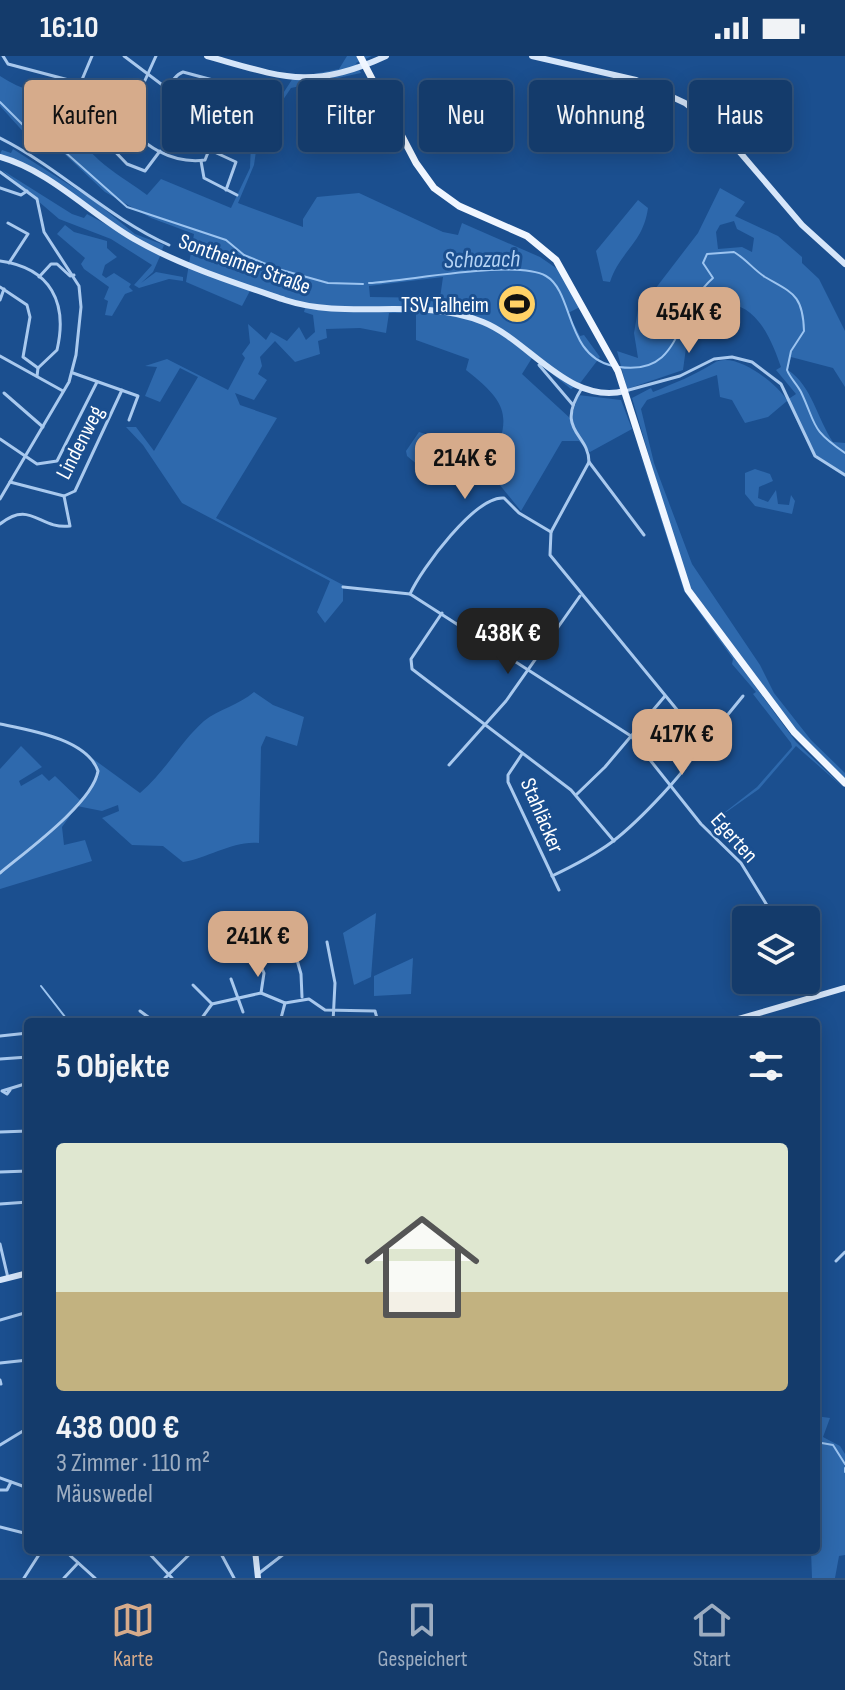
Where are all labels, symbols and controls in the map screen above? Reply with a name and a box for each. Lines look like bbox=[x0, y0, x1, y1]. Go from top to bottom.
text: 16:10 bbox=[40, 10, 99, 46]
chip: Kaufen bbox=[24, 80, 146, 152]
chip: Mieten bbox=[162, 80, 282, 152]
chip: Filter bbox=[298, 80, 403, 152]
chip: Neu bbox=[419, 80, 513, 152]
chip: Wohnung bbox=[529, 80, 673, 152]
chip: Haus bbox=[689, 80, 792, 152]
street label: Sontheimer Straße bbox=[175, 228, 314, 301]
water label: Schozach bbox=[444, 244, 520, 275]
sports icon: TSV Talheim bbox=[496, 283, 538, 325]
pin: 454K € bbox=[624, 287, 754, 355]
place label: TSV Talheim bbox=[401, 292, 489, 319]
text: 454K € bbox=[656, 297, 722, 328]
street label: Lindenweg bbox=[50, 401, 110, 484]
pin: 214K € bbox=[400, 433, 530, 501]
text: 214K € bbox=[433, 443, 497, 474]
pin: 438K € bbox=[443, 608, 573, 676]
text: 438K € bbox=[475, 618, 541, 649]
pin: 417K € bbox=[617, 709, 747, 777]
text: 417K € bbox=[650, 719, 714, 750]
street label: Stahläcker bbox=[514, 774, 569, 857]
street label: Egerten bbox=[704, 807, 763, 869]
map controls bbox=[732, 906, 820, 994]
button: layers bbox=[732, 906, 820, 994]
pin: 241K € bbox=[193, 911, 323, 979]
text: 241K € bbox=[226, 921, 290, 952]
icon: filters bbox=[744, 1044, 788, 1088]
text: 5 Objekte bbox=[56, 1046, 170, 1087]
icon: home bbox=[350, 1195, 494, 1339]
text: 438 000 € bbox=[56, 1407, 180, 1448]
text: 3 Zimmer · 110 m² bbox=[56, 1448, 210, 1479]
text: Mäuswedel bbox=[56, 1479, 153, 1510]
tab: Karte bbox=[111, 1598, 155, 1673]
tab: Gespeichert bbox=[377, 1598, 468, 1673]
tab: Start bbox=[690, 1598, 734, 1673]

